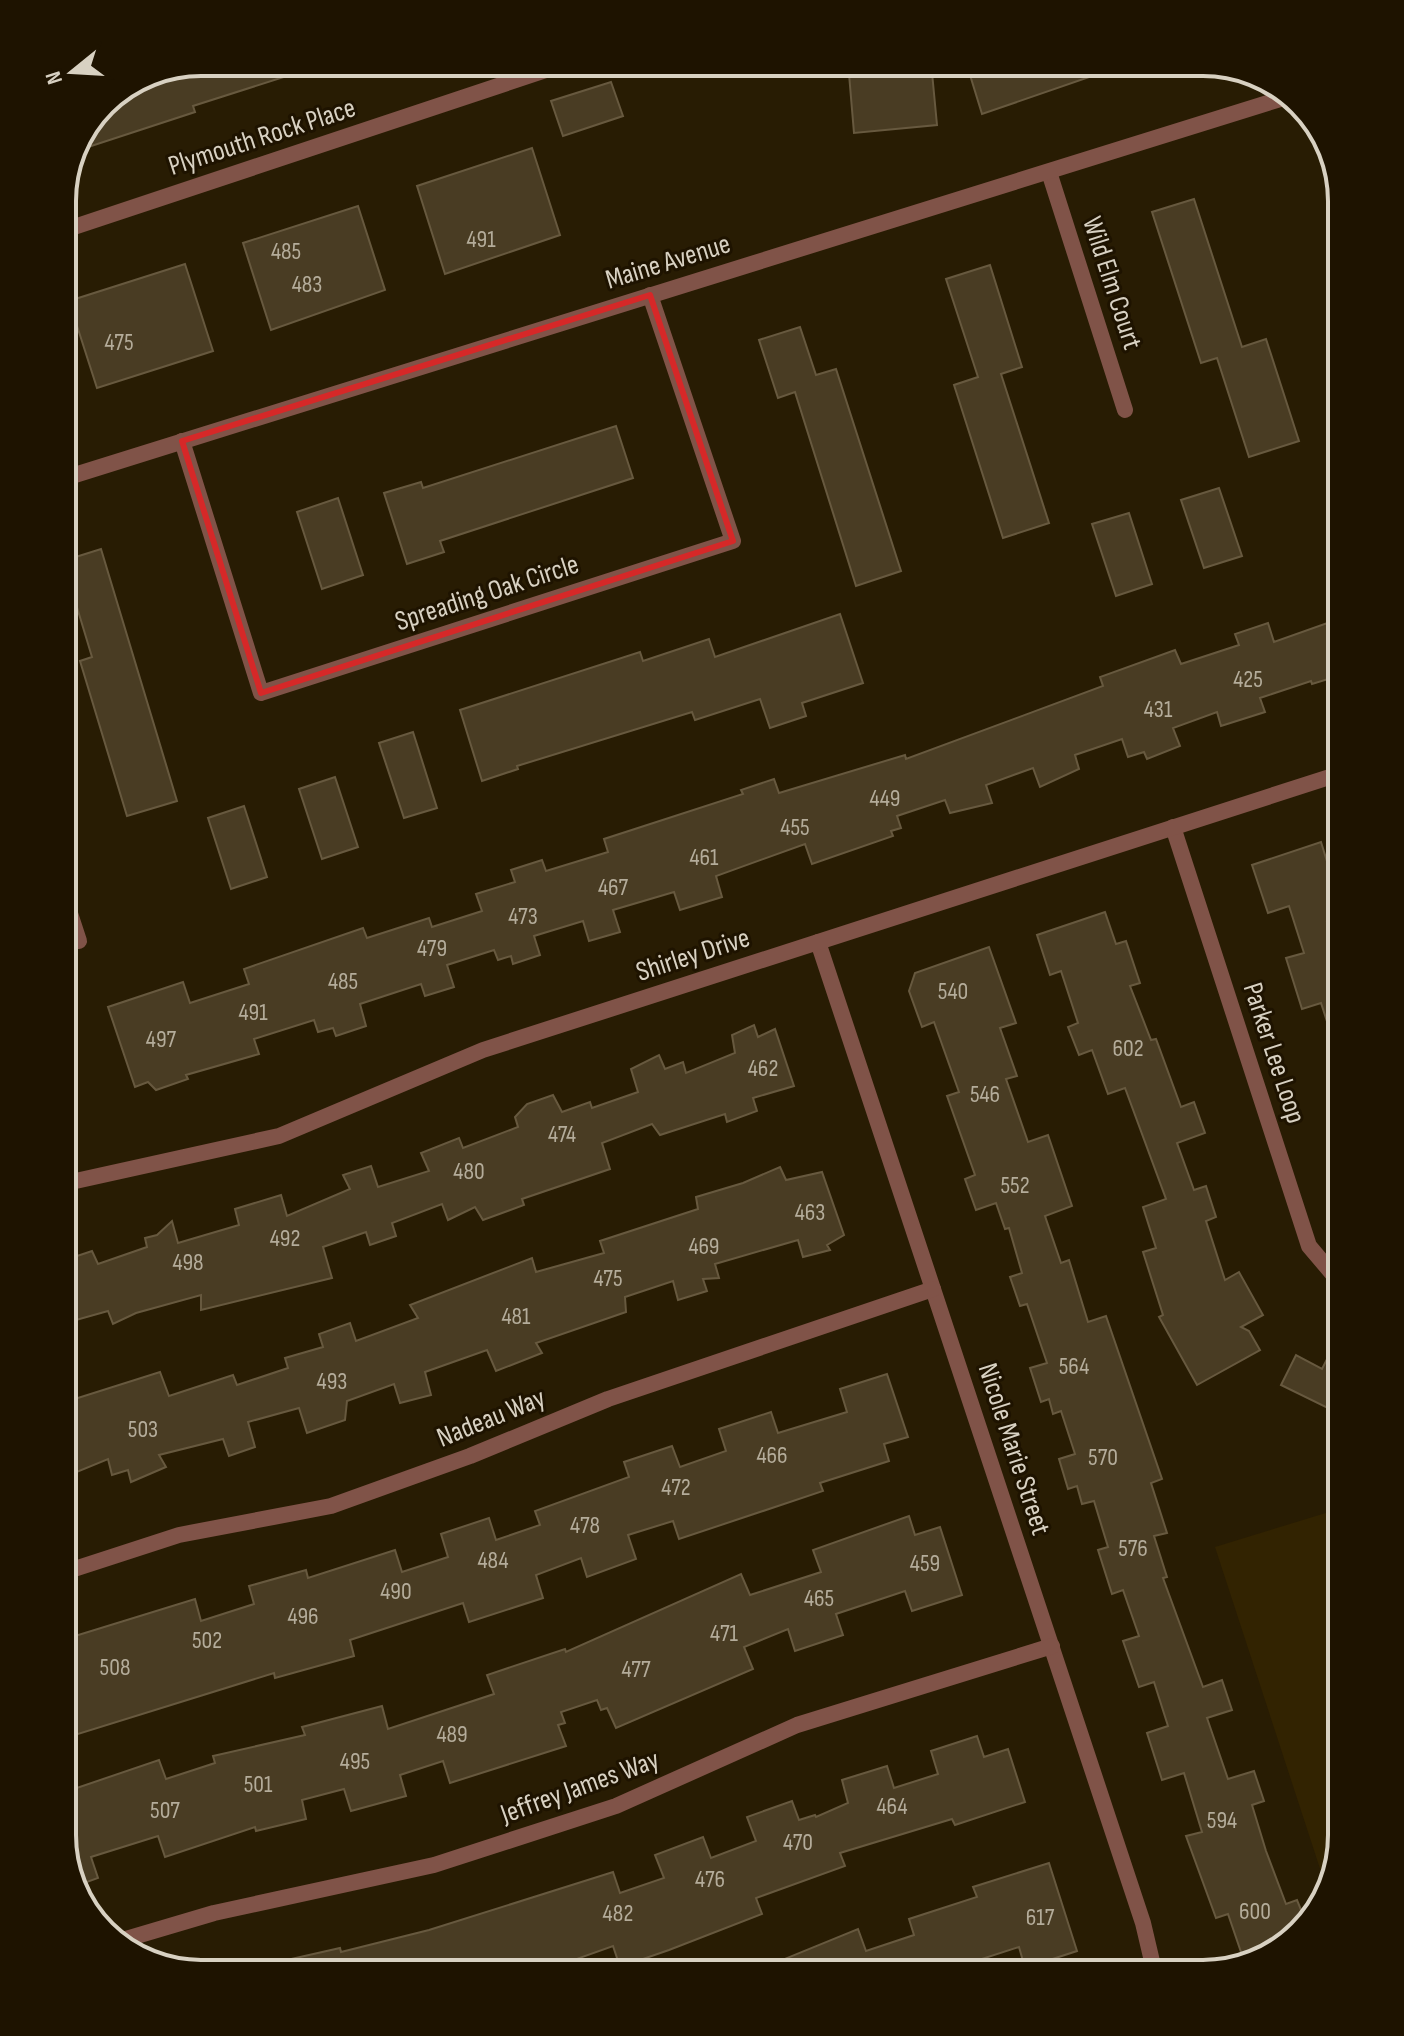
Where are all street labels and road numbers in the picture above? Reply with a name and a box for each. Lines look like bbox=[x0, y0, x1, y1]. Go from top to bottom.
street label: Plymouth Rock Place bbox=[164, 91, 360, 183]
street label: Wild Elm Court bbox=[1075, 213, 1149, 353]
street label: Maine Avenue bbox=[602, 227, 734, 297]
street label: Spreading Oak Circle bbox=[391, 548, 583, 638]
street label: Shirley Drive bbox=[632, 921, 754, 989]
street label: Parker Lee Loop bbox=[1236, 978, 1312, 1128]
street label: Nicole Marie Street bbox=[971, 1359, 1057, 1539]
street label: Nadeau Way bbox=[432, 1381, 550, 1455]
street label: Jeffrey James Way bbox=[495, 1743, 664, 1831]

